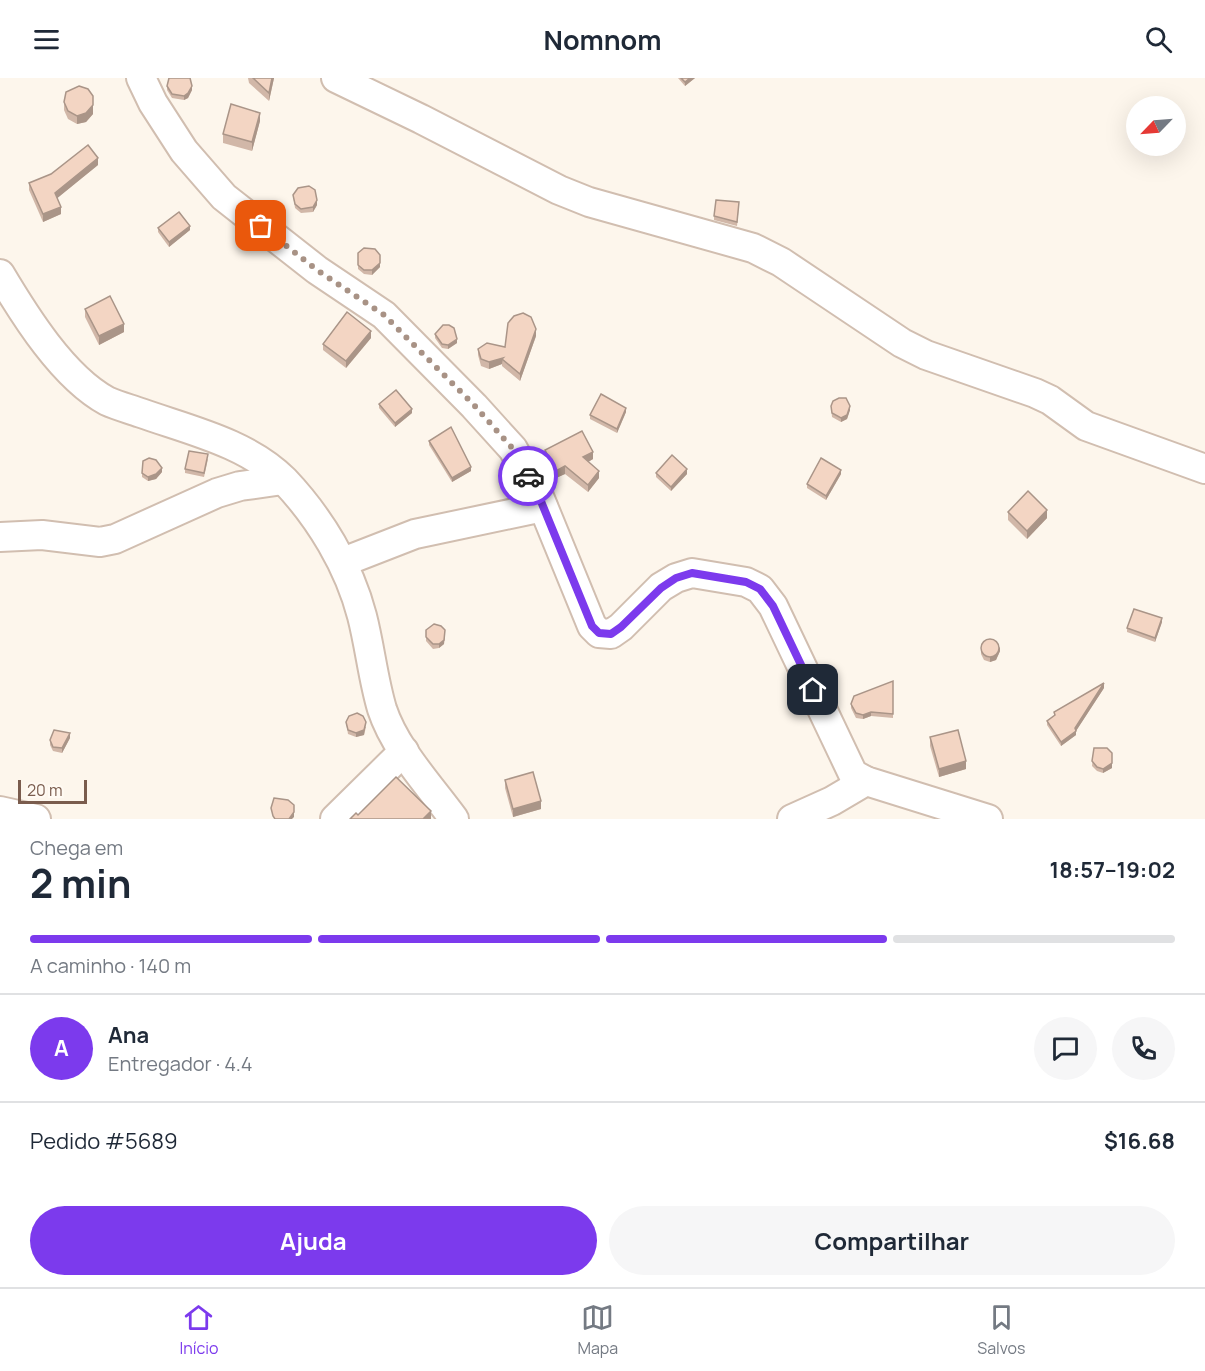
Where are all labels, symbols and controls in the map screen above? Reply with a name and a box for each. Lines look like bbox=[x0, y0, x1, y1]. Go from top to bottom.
text: Nomnom bbox=[544, 21, 661, 58]
icon: menu bbox=[30, 23, 63, 56]
icon: search bbox=[1142, 23, 1175, 56]
north arrow bbox=[1126, 96, 1186, 156]
map controls bbox=[1126, 96, 1186, 156]
pin bbox=[235, 200, 286, 251]
icon: bag bbox=[244, 209, 277, 242]
courier bbox=[498, 446, 558, 506]
icon: car bbox=[512, 460, 545, 493]
pin bbox=[787, 664, 838, 715]
icon: home bbox=[796, 673, 829, 706]
scale bar bbox=[18, 777, 87, 804]
text: 20 m bbox=[27, 779, 63, 801]
text: Chega em bbox=[30, 834, 123, 861]
text: 18:57–19:02 bbox=[1050, 855, 1175, 885]
text: 2 min bbox=[30, 856, 131, 910]
text: A caminho · 140 m bbox=[30, 952, 191, 979]
button: chat bbox=[1034, 1017, 1097, 1080]
button: phone bbox=[1112, 1017, 1175, 1080]
text: Ana bbox=[108, 1020, 149, 1050]
text: A bbox=[54, 1033, 69, 1063]
text: Entregador · 4.4 bbox=[108, 1050, 253, 1077]
text: Pedido #5689 bbox=[30, 1126, 178, 1156]
text: $16.68 bbox=[1104, 1126, 1175, 1156]
button: Ajuda bbox=[30, 1206, 597, 1275]
button: Compartilhar bbox=[609, 1206, 1175, 1275]
tab: Início bbox=[180, 1301, 218, 1359]
tab: Mapa bbox=[577, 1301, 618, 1359]
tab: Salvos bbox=[977, 1301, 1025, 1359]

